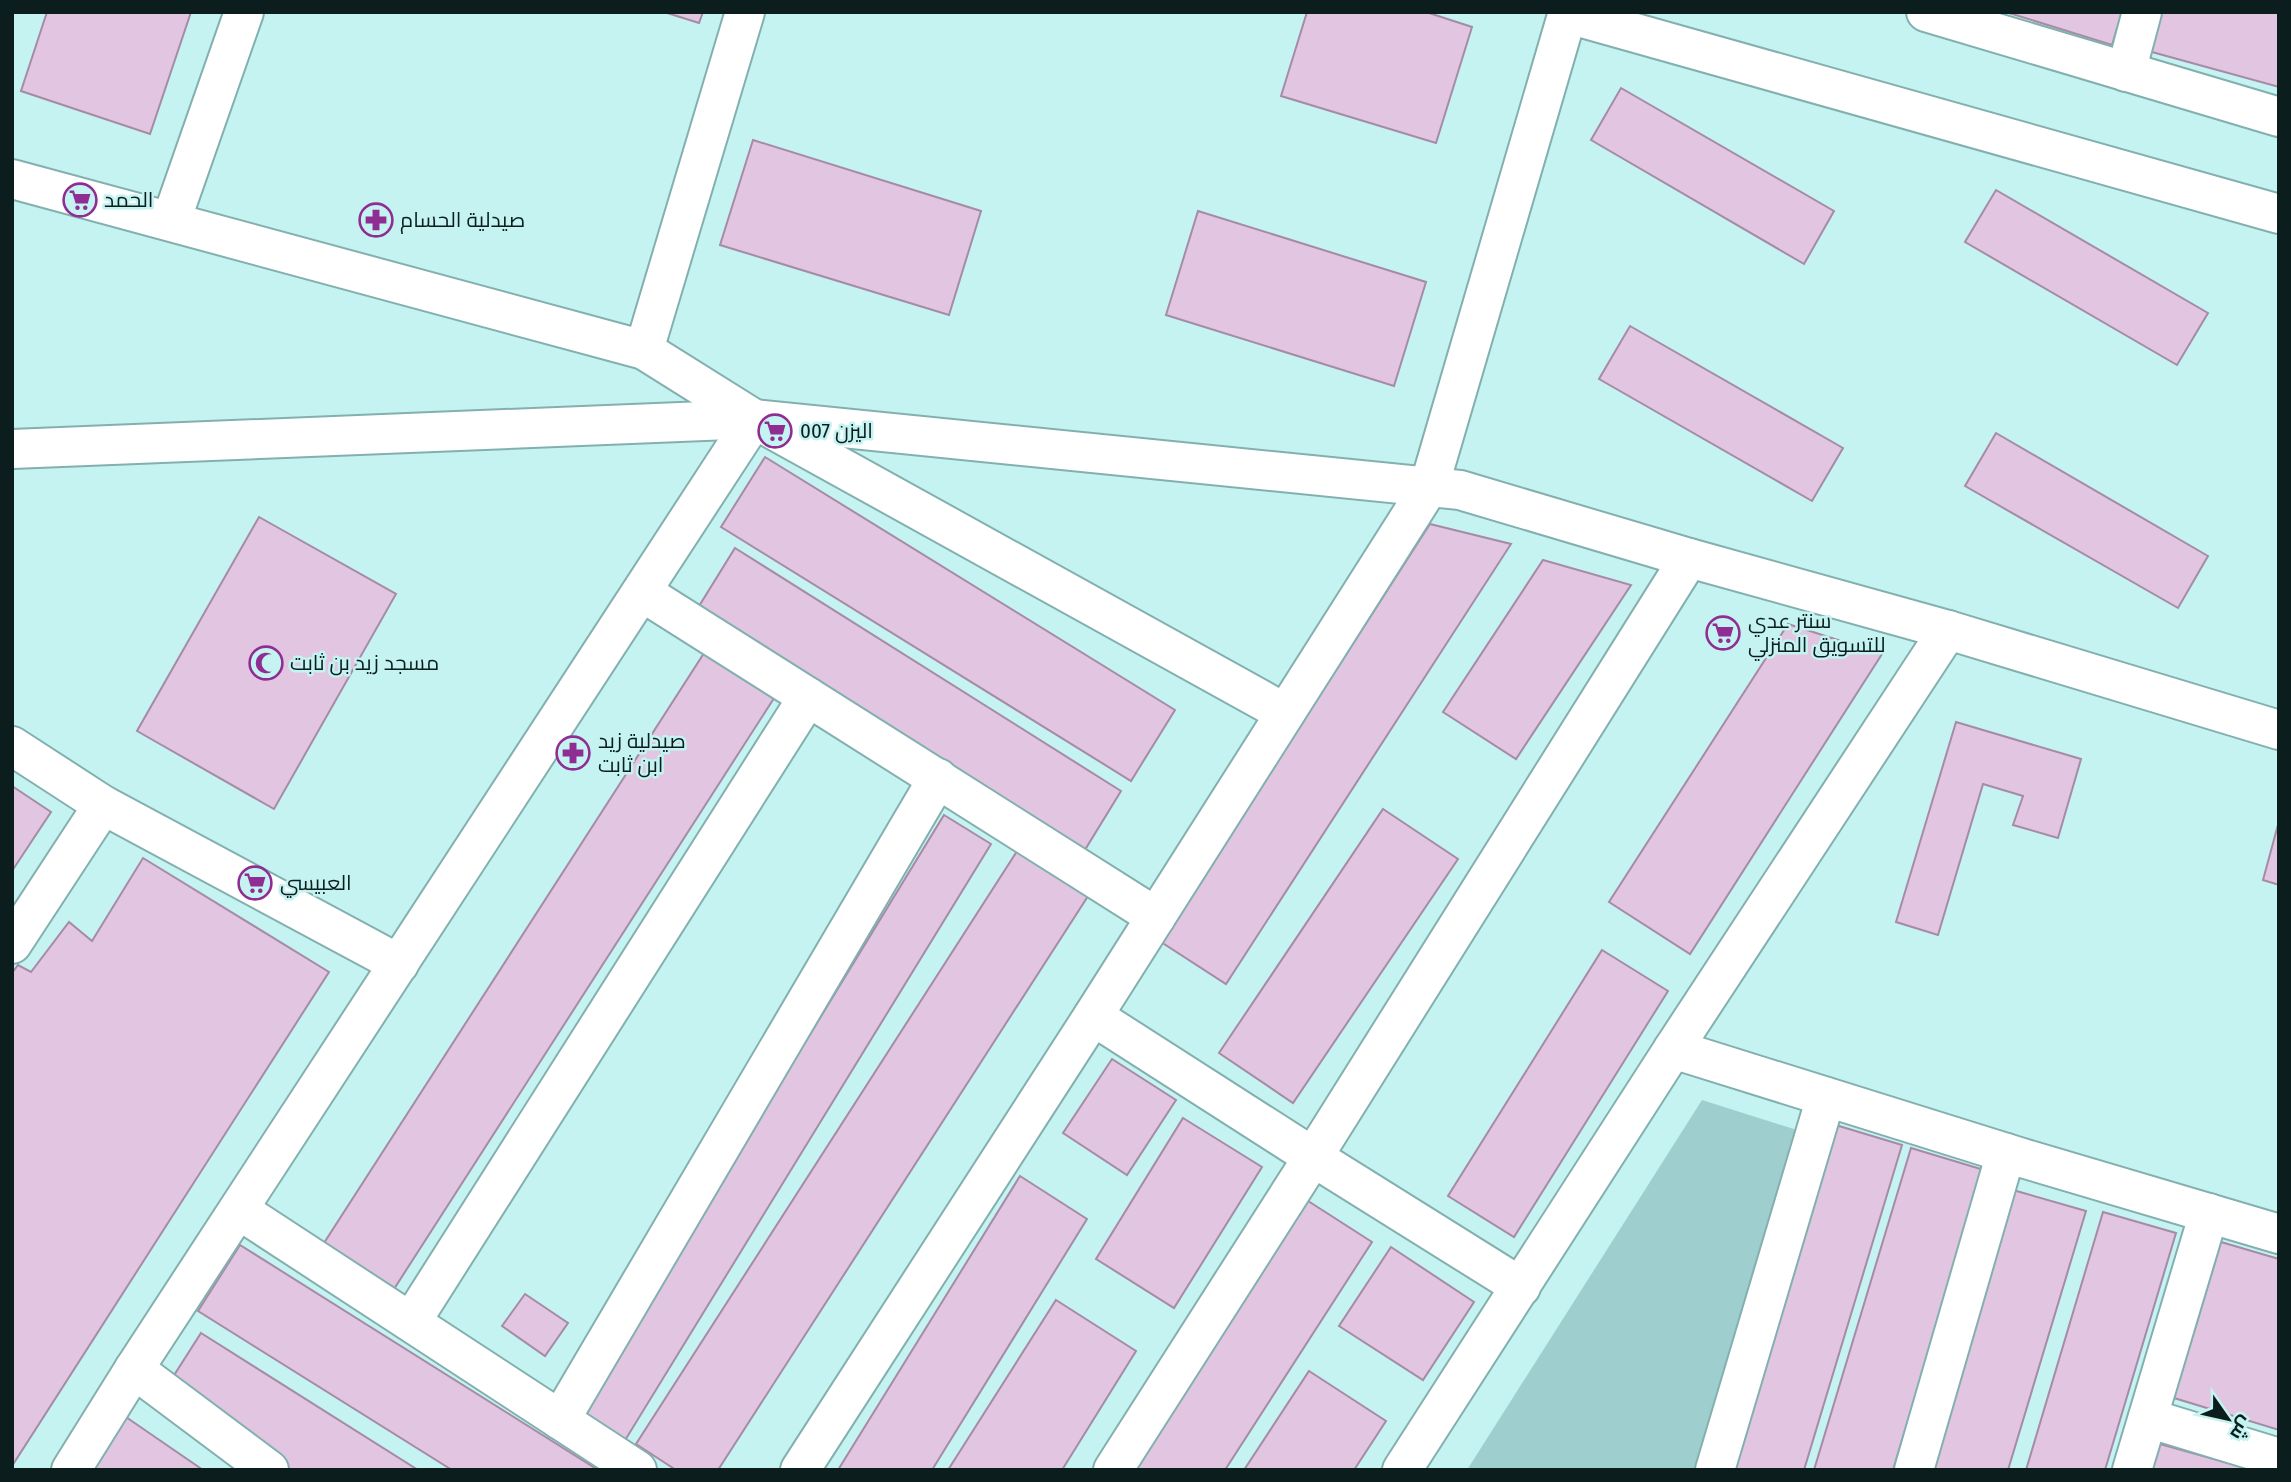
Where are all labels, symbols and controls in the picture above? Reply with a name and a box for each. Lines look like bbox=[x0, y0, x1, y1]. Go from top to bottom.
supermarket icon: الحمد bbox=[61, 181, 99, 219]
place label: الحمد bbox=[104, 187, 154, 213]
pharmacy icon: صيدلية الحسام bbox=[357, 201, 395, 239]
place label: صيدلية الحسام bbox=[400, 207, 525, 234]
supermarket icon: اليزن 007 bbox=[756, 412, 794, 450]
place label: اليزن 007 bbox=[800, 418, 873, 444]
place label: سنتر عدي للتسويق المنزلي bbox=[1748, 608, 1885, 661]
supermarket icon: سنتر عدي للتسويق المنزلي bbox=[1704, 614, 1742, 652]
mosque icon: مسجد زيد بن ثابت bbox=[247, 644, 285, 682]
place label: مسجد زيد بن ثابت bbox=[290, 650, 439, 676]
place label: صيدلية زيد ابن ثابت bbox=[598, 728, 686, 778]
pharmacy icon: صيدلية زيد ابن ثابت bbox=[554, 734, 592, 772]
supermarket icon: العبيسي bbox=[236, 864, 274, 902]
place label: العبيسي bbox=[280, 870, 352, 898]
north arrow bbox=[2193, 1384, 2263, 1454]
text: ش bbox=[2225, 1412, 2258, 1445]

